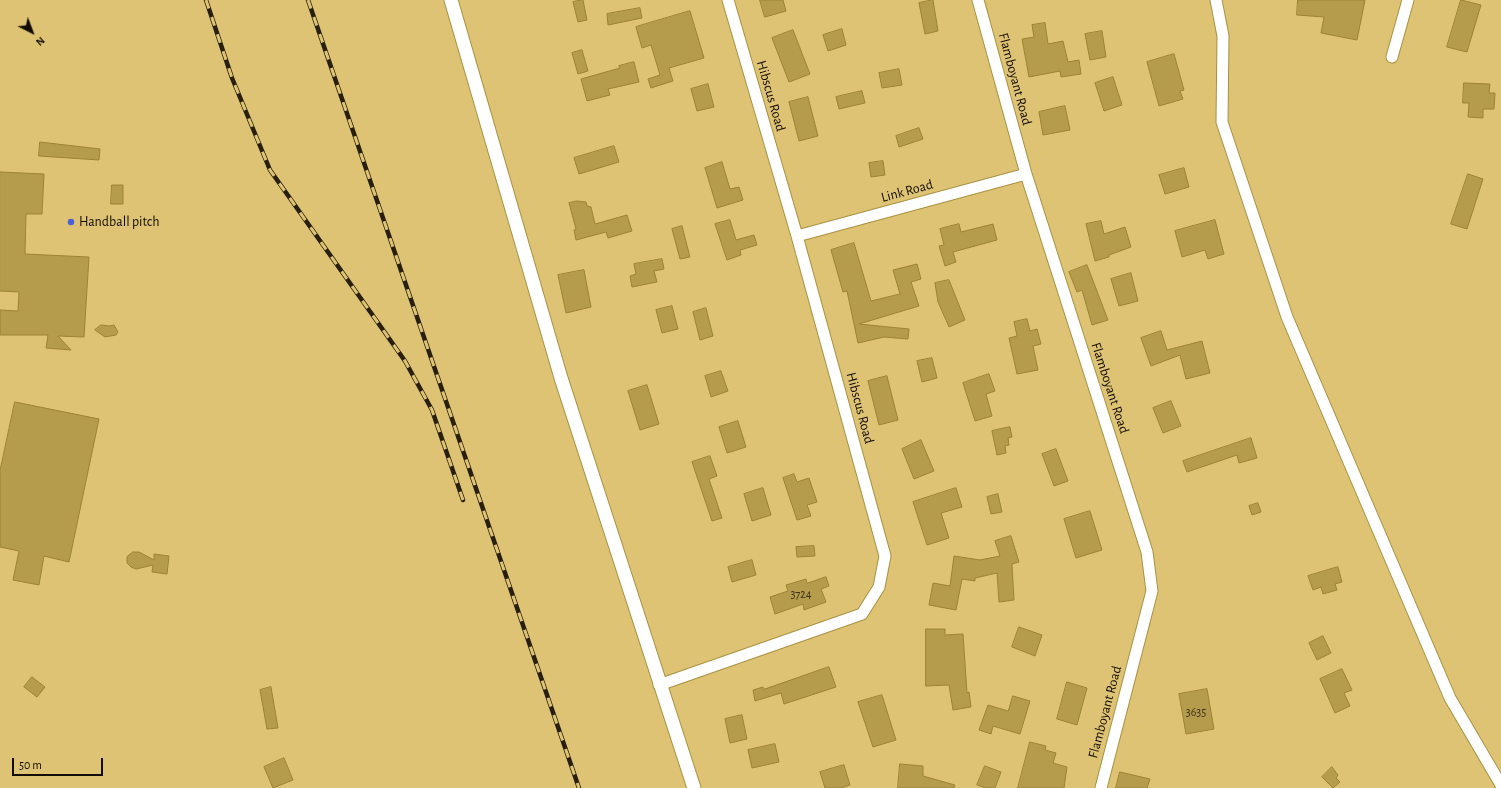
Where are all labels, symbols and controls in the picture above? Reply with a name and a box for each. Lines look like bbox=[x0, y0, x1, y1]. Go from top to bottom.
north arrow bbox=[12, 12, 52, 52]
street label: Flamboyant Road bbox=[995, 31, 1035, 127]
text: N bbox=[34, 35, 47, 48]
street label: Hibscus Road bbox=[753, 58, 789, 134]
street label: Link Road bbox=[879, 176, 935, 206]
place label: Handball pitch bbox=[79, 214, 159, 230]
marker: Handball pitch bbox=[66, 217, 76, 227]
street label: Flamboyant Road bbox=[1087, 340, 1133, 436]
street label: Hibscus Road bbox=[842, 370, 878, 446]
house number: 3724 bbox=[790, 587, 812, 601]
street label: Flamboyant Road bbox=[1085, 664, 1125, 760]
house number: 3635 bbox=[1186, 705, 1206, 719]
scale bar bbox=[14, 750, 105, 776]
text: 50 m bbox=[19, 759, 42, 771]

